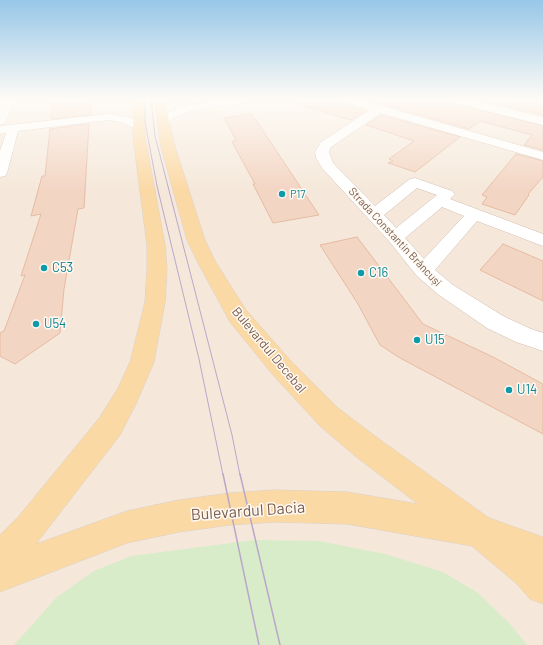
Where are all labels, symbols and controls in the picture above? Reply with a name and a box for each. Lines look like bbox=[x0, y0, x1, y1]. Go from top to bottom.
street label: Strada Constantin Brâncuși bbox=[346, 185, 444, 289]
place label: P17 bbox=[290, 187, 306, 201]
marker: P17 bbox=[277, 189, 287, 199]
place label: C53 bbox=[52, 260, 73, 276]
marker: C53 bbox=[39, 263, 49, 273]
place label: C16 bbox=[369, 265, 388, 281]
marker: C16 bbox=[356, 268, 366, 278]
street label: Bulevardul Decebal bbox=[229, 304, 309, 396]
place label: U54 bbox=[44, 316, 66, 332]
marker: U54 bbox=[31, 319, 41, 329]
place label: U15 bbox=[425, 332, 445, 348]
marker: U15 bbox=[412, 335, 422, 345]
place label: U14 bbox=[517, 382, 537, 398]
marker: U14 bbox=[504, 385, 514, 395]
street label: Bulevardul Dacia bbox=[190, 497, 306, 525]

